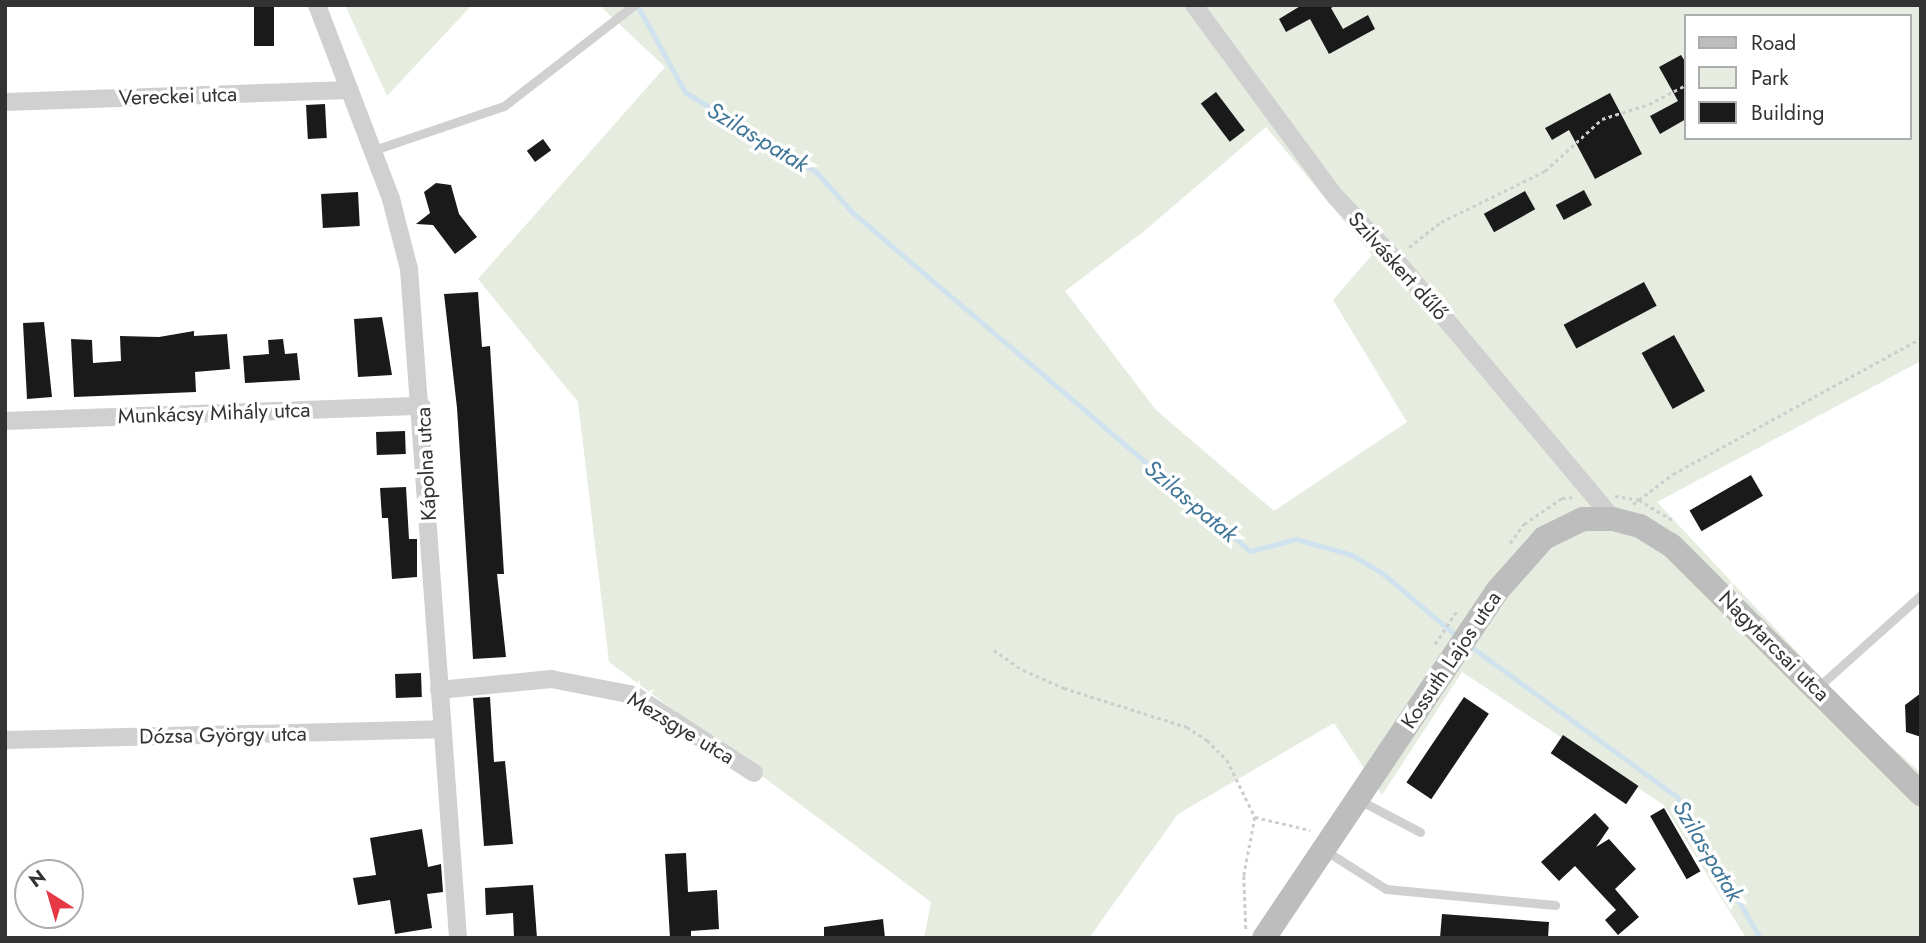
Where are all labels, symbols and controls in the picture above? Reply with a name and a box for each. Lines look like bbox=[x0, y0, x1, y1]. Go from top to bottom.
legend bbox=[1685, 14, 1912, 140]
text: Road bbox=[1751, 28, 1796, 58]
text: Park bbox=[1751, 63, 1788, 93]
street label: Vereckei utca bbox=[118, 81, 238, 111]
water label: Szilas-patak bbox=[702, 96, 814, 178]
text: Building bbox=[1751, 98, 1824, 128]
street label: Szilváskert dűlő bbox=[1343, 207, 1453, 325]
street label: Munkácsy Mihály utca bbox=[117, 397, 311, 429]
street label: Kápolna utca bbox=[410, 406, 442, 522]
water label: Szilas-patak bbox=[1139, 454, 1243, 548]
street label: Nagytarcsai utca bbox=[1713, 585, 1835, 707]
street label: Kossuth Lajos utca bbox=[1396, 587, 1506, 733]
street label: Mezsgye utca bbox=[623, 686, 739, 770]
street label: Dózsa György utca bbox=[139, 721, 307, 749]
water label: Szilas-patak bbox=[1667, 795, 1749, 907]
north arrow bbox=[14, 859, 84, 929]
text: N bbox=[23, 863, 51, 894]

